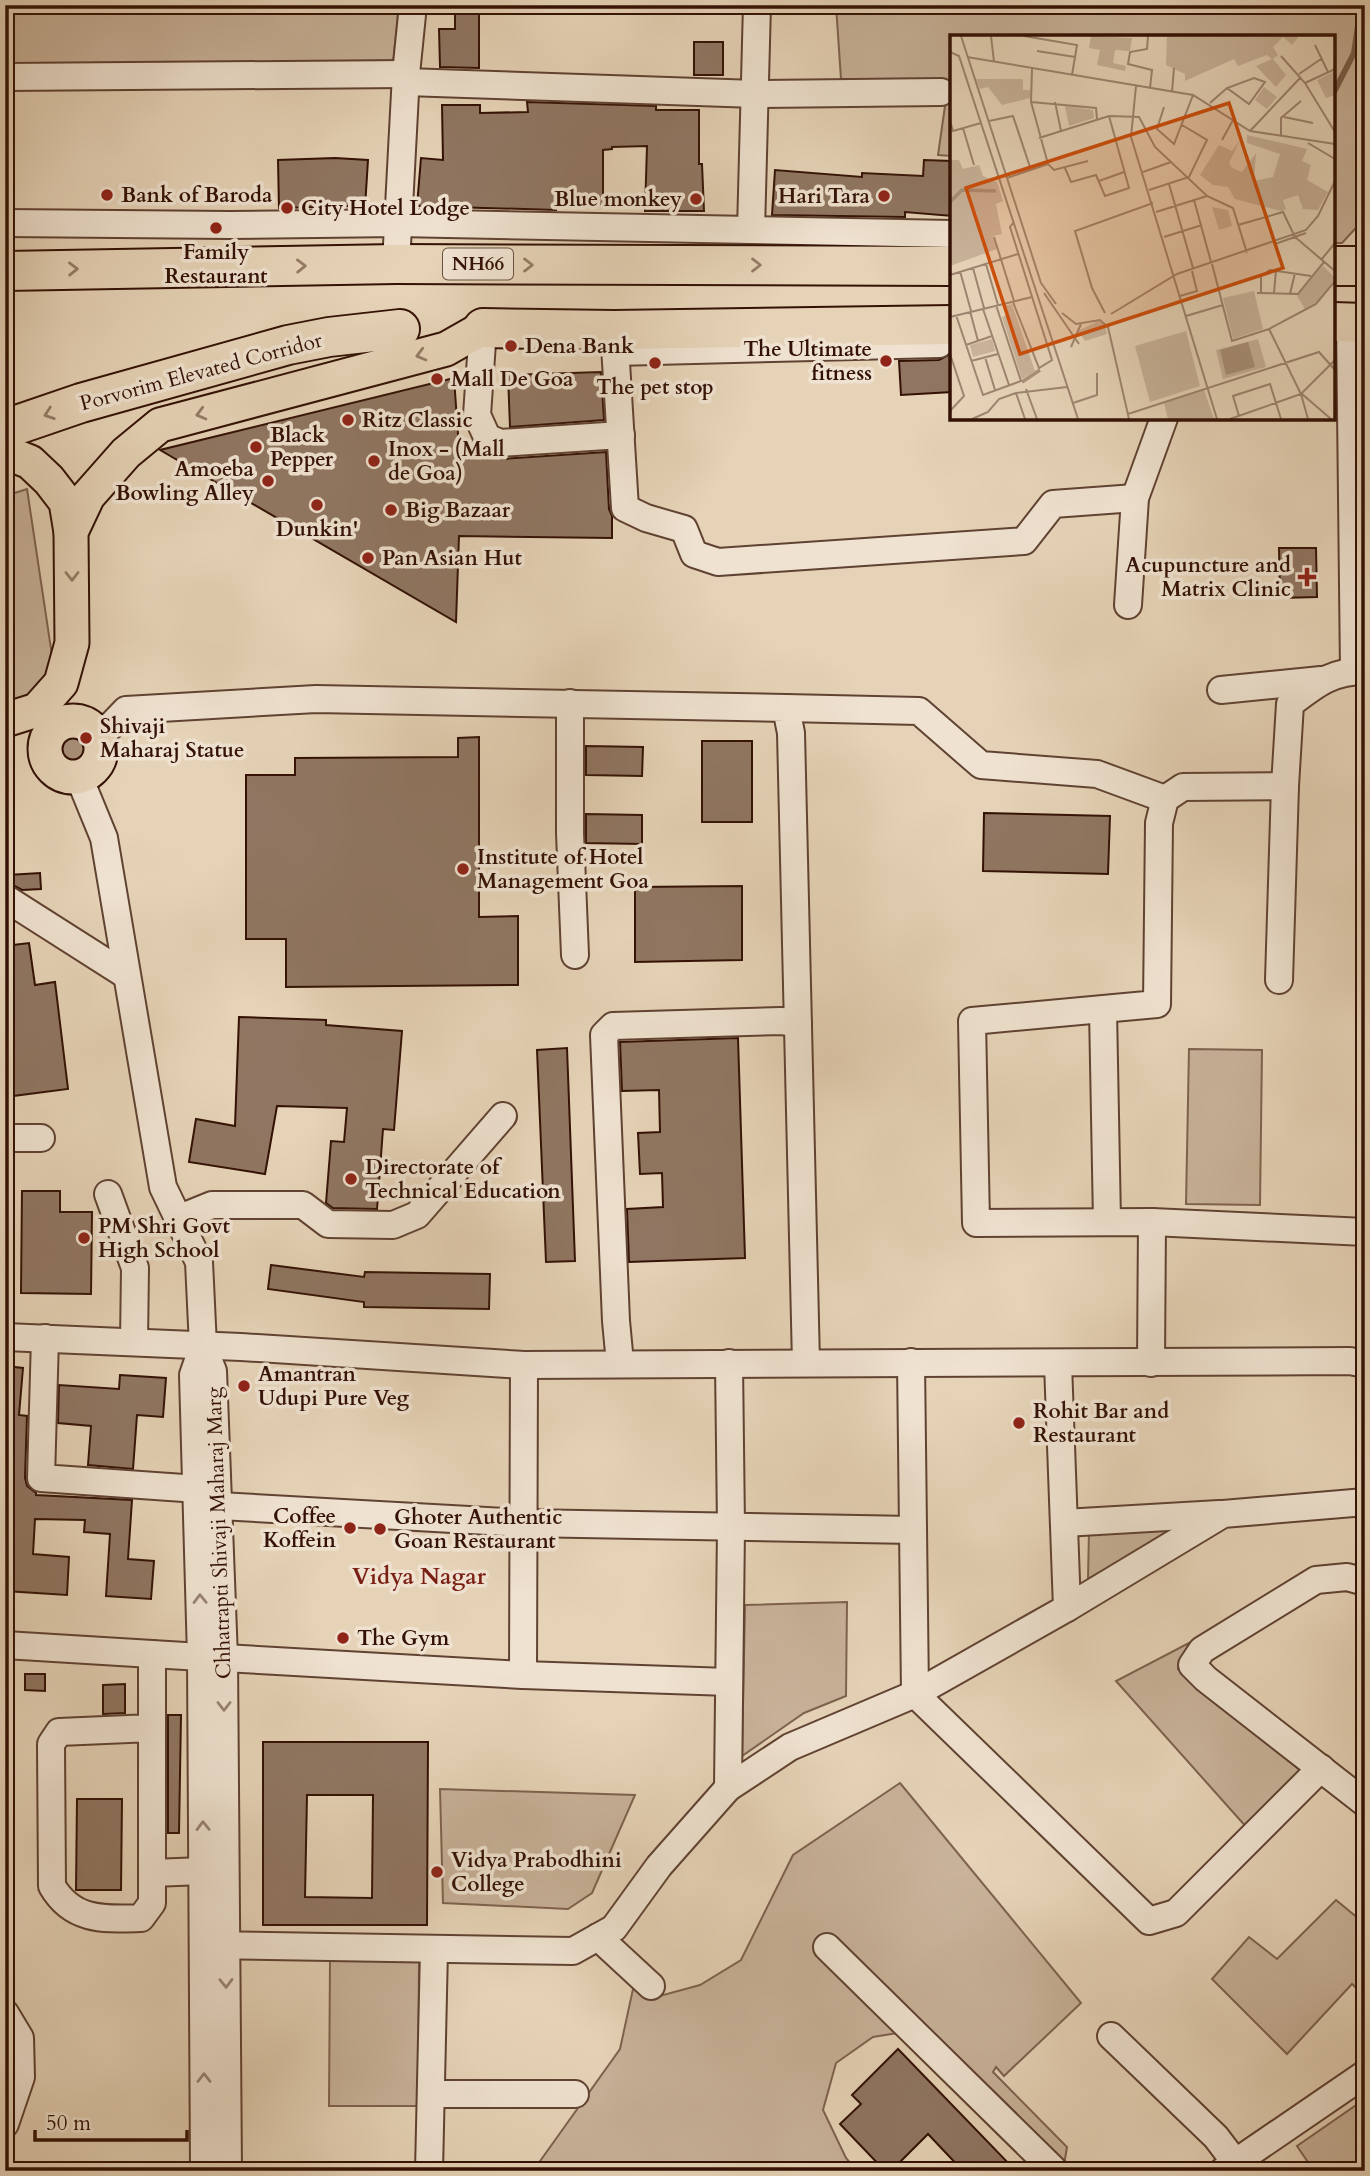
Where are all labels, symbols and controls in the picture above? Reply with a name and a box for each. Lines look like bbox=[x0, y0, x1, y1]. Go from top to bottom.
inset map bbox=[950, 35, 1335, 420]
place label: Bank of Baroda bbox=[121, 181, 273, 210]
place label: Hari Tara bbox=[778, 182, 871, 211]
place label: Blue monkey bbox=[554, 185, 682, 214]
marker: Bank of Baroda bbox=[99, 187, 115, 203]
marker: Hari Tara bbox=[876, 188, 892, 204]
marker: Blue monkey bbox=[688, 191, 704, 207]
place label: City Hotel Lodge bbox=[301, 194, 470, 223]
marker: City Hotel Lodge bbox=[279, 200, 295, 216]
marker: Family Restaurant bbox=[208, 220, 224, 236]
place label: Family Restaurant bbox=[165, 238, 268, 291]
road number: NH66 bbox=[443, 248, 513, 280]
one-way arrow bbox=[524, 257, 534, 273]
one-way arrow bbox=[751, 257, 762, 273]
one-way arrow bbox=[296, 258, 307, 274]
one-way arrow bbox=[68, 262, 79, 277]
street label: Porvorim Elevated Corridor bbox=[77, 326, 326, 418]
place label: Dena Bank bbox=[525, 332, 634, 361]
place label: The Ultimate fitness bbox=[743, 335, 872, 388]
marker: Dena Bank bbox=[503, 338, 519, 354]
one-way arrow bbox=[415, 347, 427, 361]
marker: The Ultimate fitness bbox=[878, 353, 894, 369]
marker: The pet stop bbox=[647, 355, 663, 371]
place label: Mall De Goa bbox=[451, 365, 574, 394]
marker: Mall De Goa bbox=[429, 371, 445, 387]
place label: The pet stop bbox=[596, 373, 714, 402]
one-way arrow bbox=[195, 405, 207, 420]
one-way arrow bbox=[43, 406, 55, 420]
place label: Ritz Classic bbox=[362, 406, 473, 435]
marker: Ritz Classic bbox=[340, 412, 356, 428]
place label: Black Pepper bbox=[270, 421, 334, 474]
place label: Inox - (Mall de Goa) bbox=[388, 435, 505, 488]
marker: Black Pepper bbox=[248, 439, 264, 455]
marker: Inox - (Mall de Goa) bbox=[366, 453, 382, 469]
place label: Amoeba Bowling Alley bbox=[115, 455, 255, 508]
marker: Amoeba Bowling Alley bbox=[260, 473, 276, 489]
place label: Big Bazaar bbox=[405, 496, 511, 525]
marker: Dunkin' bbox=[309, 497, 325, 513]
marker: Big Bazaar bbox=[383, 502, 399, 518]
place label: Dunkin' bbox=[276, 515, 358, 544]
place label: Pan Asian Hut bbox=[382, 544, 522, 573]
marker: Pan Asian Hut bbox=[360, 550, 376, 566]
place label: Acupuncture and Matrix Clinic bbox=[1125, 551, 1291, 604]
marker: Acupuncture and Matrix Clinic bbox=[1297, 567, 1317, 587]
one-way arrow bbox=[64, 571, 80, 581]
place label: Shivaji Maharaj Statue bbox=[100, 712, 245, 765]
marker: Shivaji Maharaj Statue bbox=[78, 730, 94, 746]
place label: Institute of Hotel Management Goa bbox=[477, 843, 649, 896]
marker: Institute of Hotel Management Goa bbox=[455, 861, 471, 877]
place label: Directorate of Technical Education bbox=[365, 1153, 561, 1206]
marker: Directorate of Technical Education bbox=[343, 1171, 359, 1187]
place label: PM Shri Govt High School bbox=[98, 1212, 231, 1265]
marker: PM Shri Govt High School bbox=[76, 1230, 92, 1246]
place label: Amantran Udupi Pure Veg bbox=[258, 1360, 410, 1413]
marker: Amantran Udupi Pure Veg bbox=[236, 1378, 252, 1394]
street label: Chhatrapti Shivaji Maharaj Marg bbox=[199, 1386, 239, 1679]
place label: Rohit Bar and Restaurant bbox=[1033, 1397, 1169, 1450]
marker: Rohit Bar and Restaurant bbox=[1011, 1415, 1027, 1431]
place label: Coffee Koffein bbox=[263, 1502, 337, 1555]
place label: Ghoter Authentic Goan Restaurant bbox=[394, 1503, 562, 1556]
marker: Coffee Koffein bbox=[342, 1520, 358, 1536]
marker: Ghoter Authentic Goan Restaurant bbox=[372, 1521, 388, 1537]
district label: Vidya Nagar bbox=[352, 1561, 487, 1592]
one-way arrow bbox=[192, 1593, 208, 1603]
place label: The Gym bbox=[357, 1624, 450, 1653]
marker: The Gym bbox=[335, 1630, 351, 1646]
one-way arrow bbox=[216, 1702, 232, 1712]
one-way arrow bbox=[195, 1820, 211, 1831]
place label: Vidya Prabodhini College bbox=[451, 1846, 622, 1899]
marker: Vidya Prabodhini College bbox=[429, 1864, 445, 1880]
one-way arrow bbox=[218, 1978, 233, 1989]
one-way arrow bbox=[196, 2072, 212, 2083]
scale bar bbox=[35, 2099, 187, 2143]
text: 50 m bbox=[46, 2109, 91, 2138]

